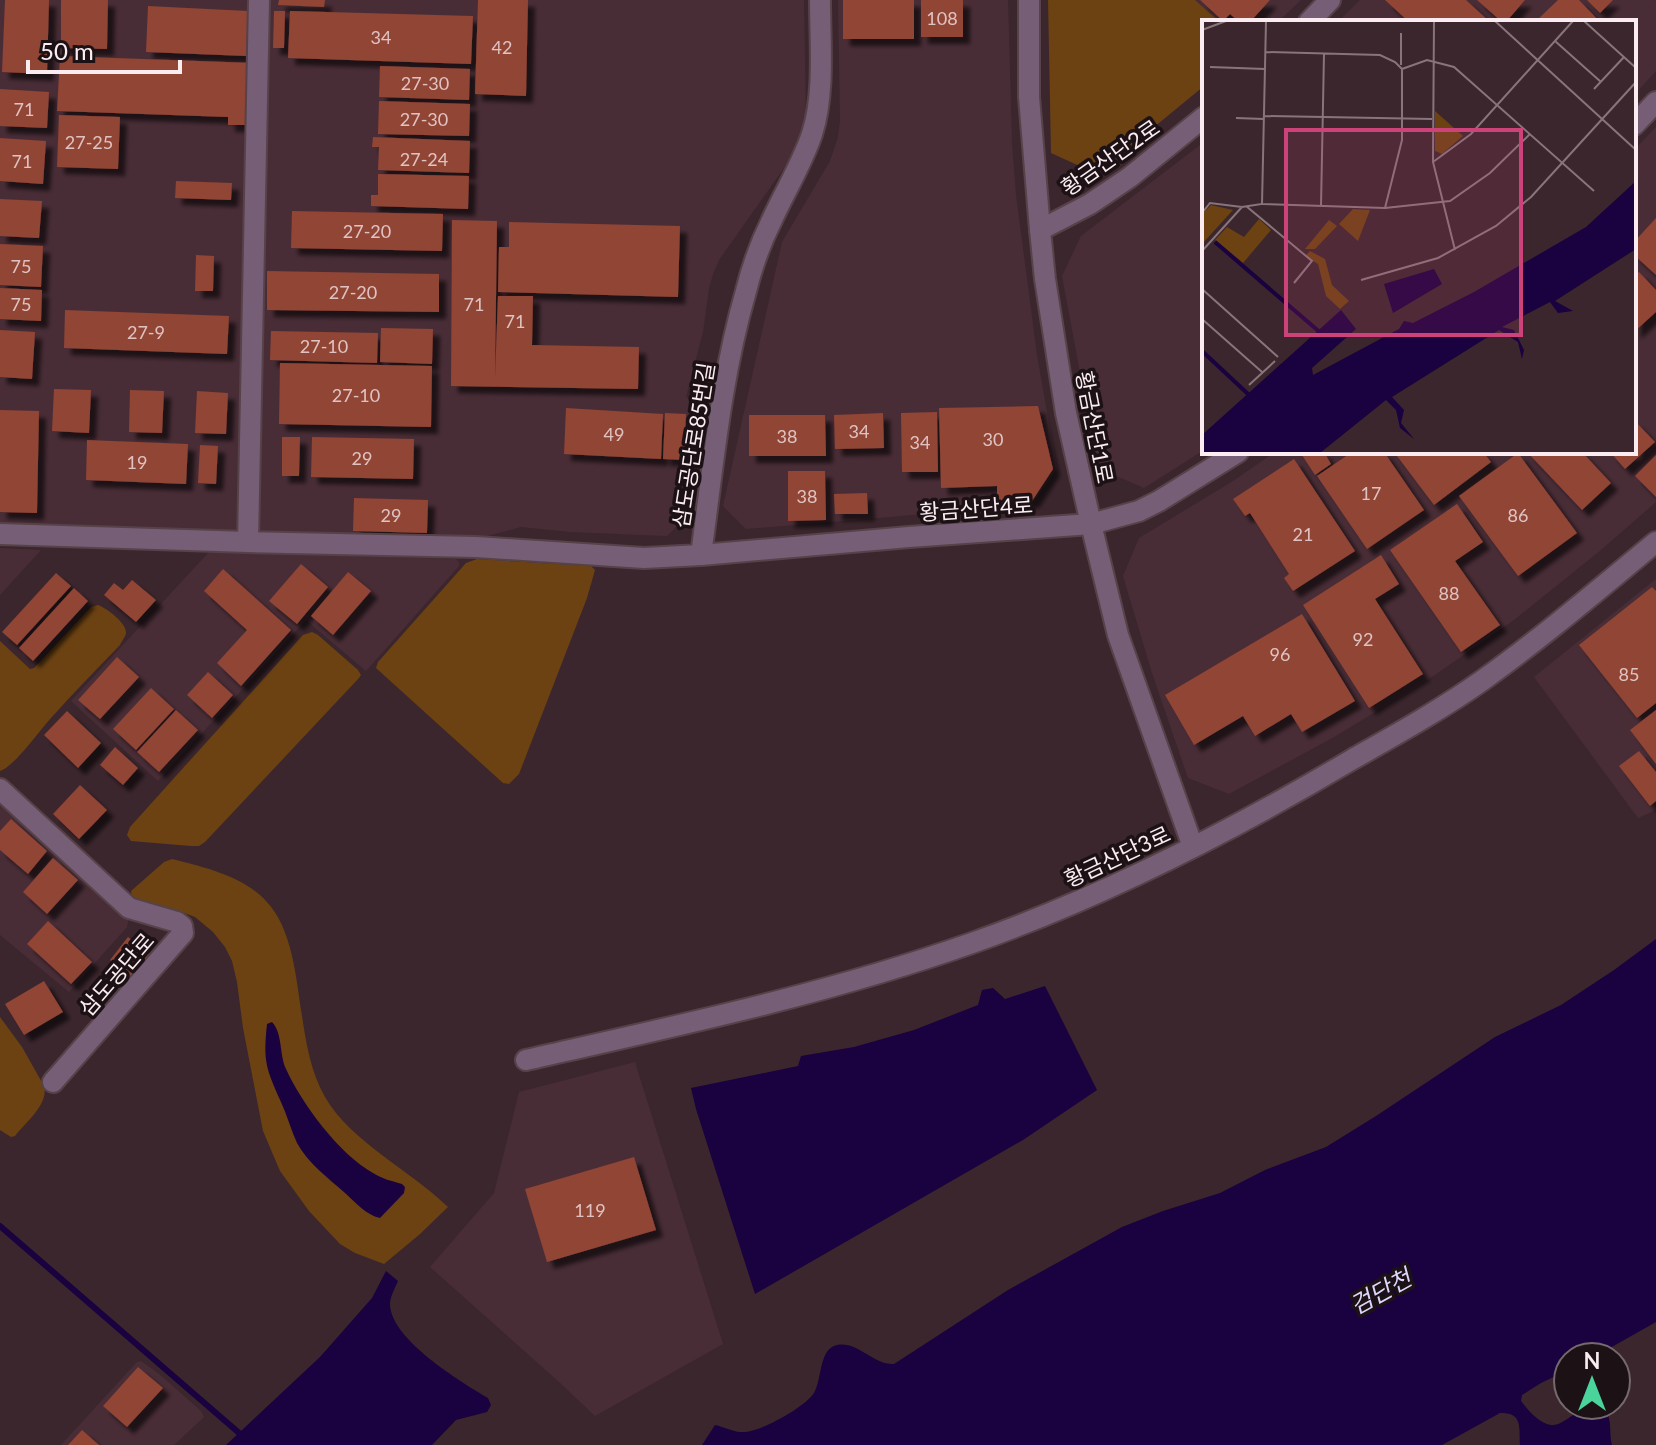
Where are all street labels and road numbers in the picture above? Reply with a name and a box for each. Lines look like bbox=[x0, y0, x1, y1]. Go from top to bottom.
street label: 황금산단2로 bbox=[1056, 113, 1164, 201]
street label: 삼도공단로85번길 bbox=[667, 360, 719, 530]
street label: 황금산단1로 bbox=[1071, 368, 1119, 486]
street label: 황금산단4로 bbox=[918, 491, 1034, 525]
street label: 황금산단3로 bbox=[1060, 820, 1174, 892]
street label: 삼도공단로 bbox=[73, 927, 159, 1021]

